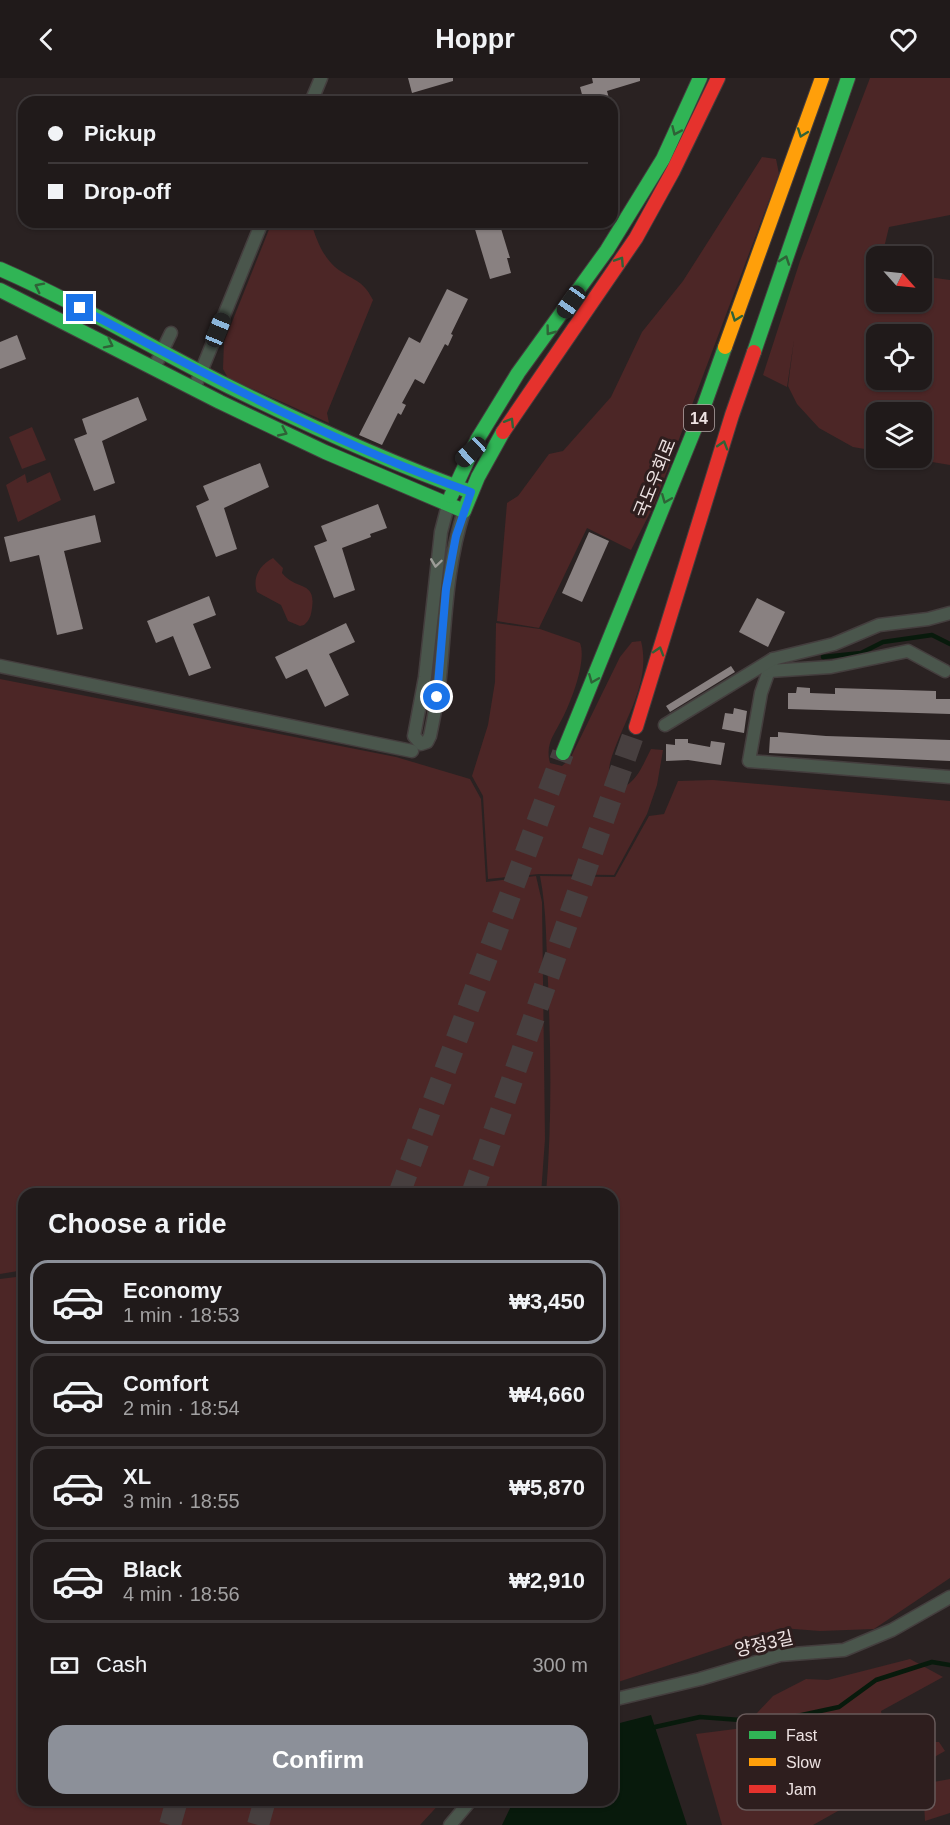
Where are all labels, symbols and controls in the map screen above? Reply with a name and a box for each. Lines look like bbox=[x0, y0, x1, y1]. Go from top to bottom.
icon: back bbox=[30, 23, 63, 56]
icon: heart bbox=[887, 23, 920, 56]
text: Hoppr bbox=[435, 24, 515, 54]
text: Pickup bbox=[84, 121, 156, 146]
one-way arrow bbox=[671, 125, 683, 136]
one-way arrow bbox=[796, 127, 809, 138]
text: Drop-off bbox=[84, 179, 171, 204]
north arrow bbox=[866, 246, 932, 312]
map controls bbox=[866, 246, 932, 468]
one-way arrow bbox=[778, 255, 791, 266]
one-way arrow bbox=[613, 257, 624, 268]
one-way arrow bbox=[35, 282, 46, 294]
car bbox=[553, 282, 589, 322]
route end bbox=[66, 294, 93, 321]
car bbox=[203, 310, 233, 350]
one-way arrow bbox=[731, 311, 744, 322]
button: locate bbox=[866, 324, 932, 390]
one-way arrow bbox=[546, 325, 557, 336]
one-way arrow bbox=[102, 337, 113, 349]
button: layers bbox=[866, 402, 932, 468]
road number: 14 bbox=[684, 405, 714, 431]
one-way arrow bbox=[503, 418, 515, 428]
one-way arrow bbox=[276, 424, 287, 436]
car bbox=[452, 433, 490, 471]
street label: 국도우회로 bbox=[630, 436, 680, 520]
one-way arrow bbox=[716, 440, 728, 451]
one-way arrow bbox=[661, 492, 673, 503]
one-way arrow bbox=[431, 558, 443, 567]
one-way arrow bbox=[652, 646, 664, 657]
one-way arrow bbox=[588, 673, 600, 684]
route start bbox=[423, 683, 450, 710]
text: Choose a ride bbox=[48, 1209, 227, 1239]
icon: car bbox=[51, 1275, 105, 1329]
text: Economy bbox=[123, 1278, 222, 1303]
text: ₩3,450 bbox=[509, 1289, 585, 1314]
text: 1 min · 18:53 bbox=[123, 1304, 240, 1326]
icon: car bbox=[51, 1368, 105, 1422]
text: Comfort bbox=[123, 1371, 209, 1396]
text: ₩4,660 bbox=[509, 1382, 585, 1407]
text: 2 min · 18:54 bbox=[123, 1397, 240, 1419]
icon: car bbox=[51, 1461, 105, 1515]
text: XL bbox=[123, 1464, 151, 1489]
text: ₩5,870 bbox=[509, 1475, 585, 1500]
text: 3 min · 18:55 bbox=[123, 1490, 240, 1512]
icon: car bbox=[51, 1554, 105, 1608]
text: Black bbox=[123, 1557, 182, 1582]
text: ₩2,910 bbox=[509, 1568, 585, 1593]
text: 4 min · 18:56 bbox=[123, 1583, 240, 1605]
street label: 양정3길 bbox=[733, 1628, 795, 1660]
icon: cash bbox=[48, 1649, 81, 1682]
text: Cash bbox=[96, 1652, 147, 1677]
text: 300 m bbox=[532, 1654, 588, 1676]
legend bbox=[737, 1714, 935, 1810]
button: Confirm bbox=[48, 1725, 588, 1794]
text: Fast bbox=[786, 1727, 818, 1744]
text: Slow bbox=[786, 1754, 821, 1771]
text: Jam bbox=[786, 1781, 816, 1798]

